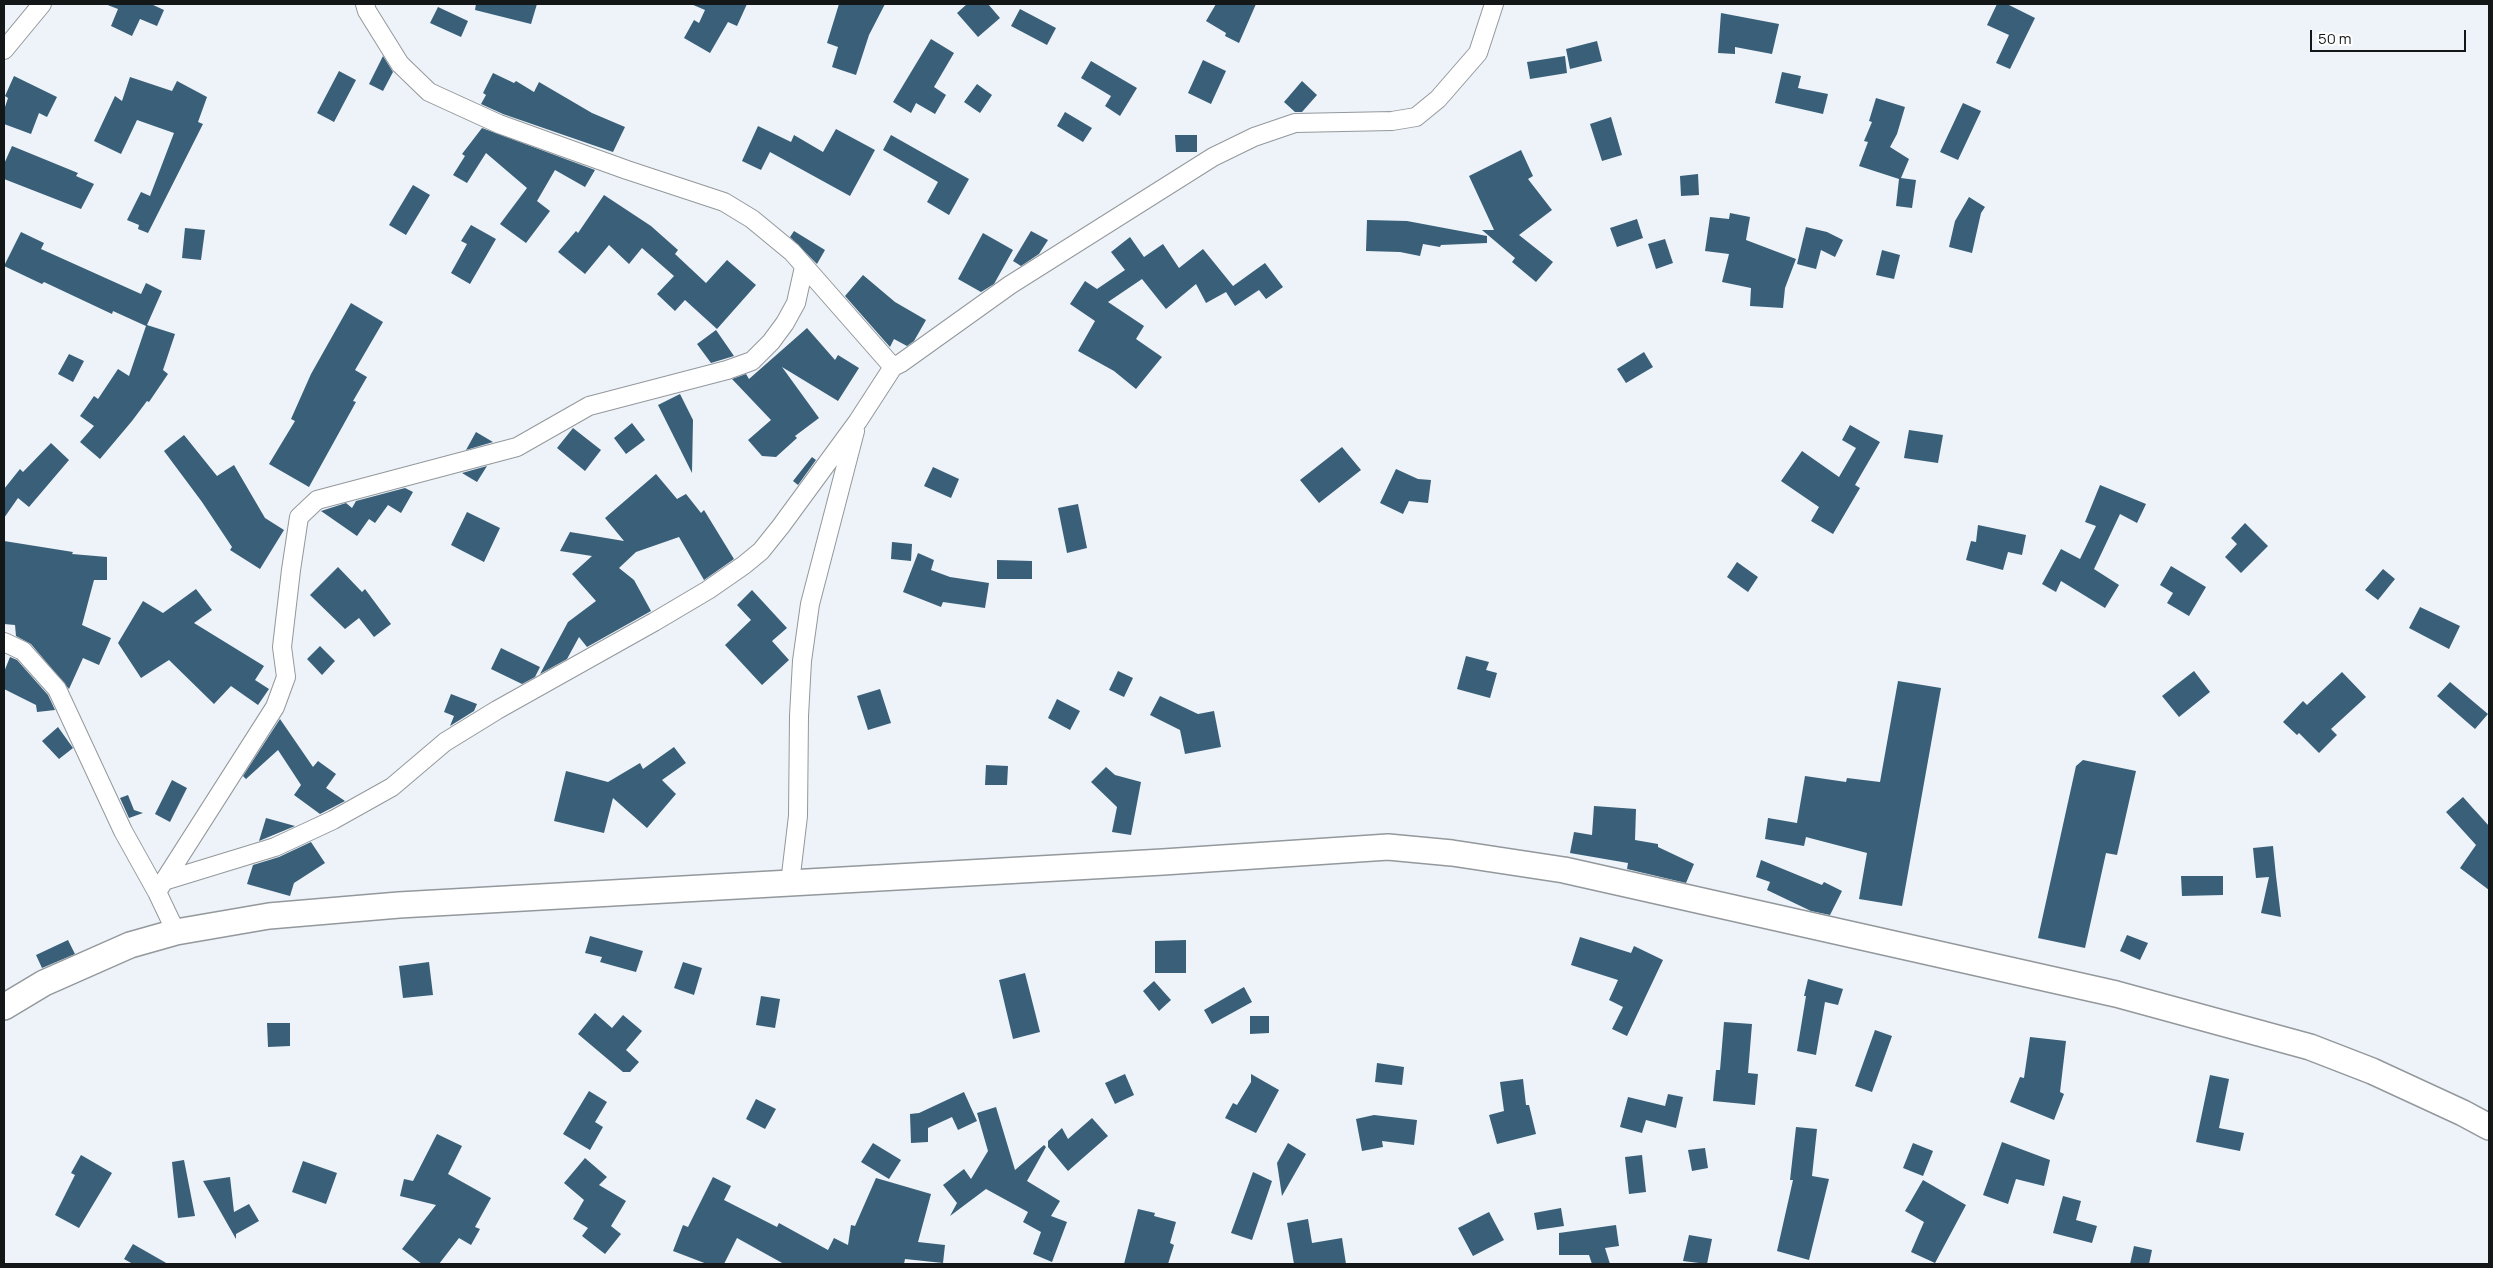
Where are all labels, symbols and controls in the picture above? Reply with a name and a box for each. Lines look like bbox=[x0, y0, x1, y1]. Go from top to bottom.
scale bar bbox=[2313, 20, 2469, 52]
text: 50 m bbox=[2318, 28, 2352, 49]

